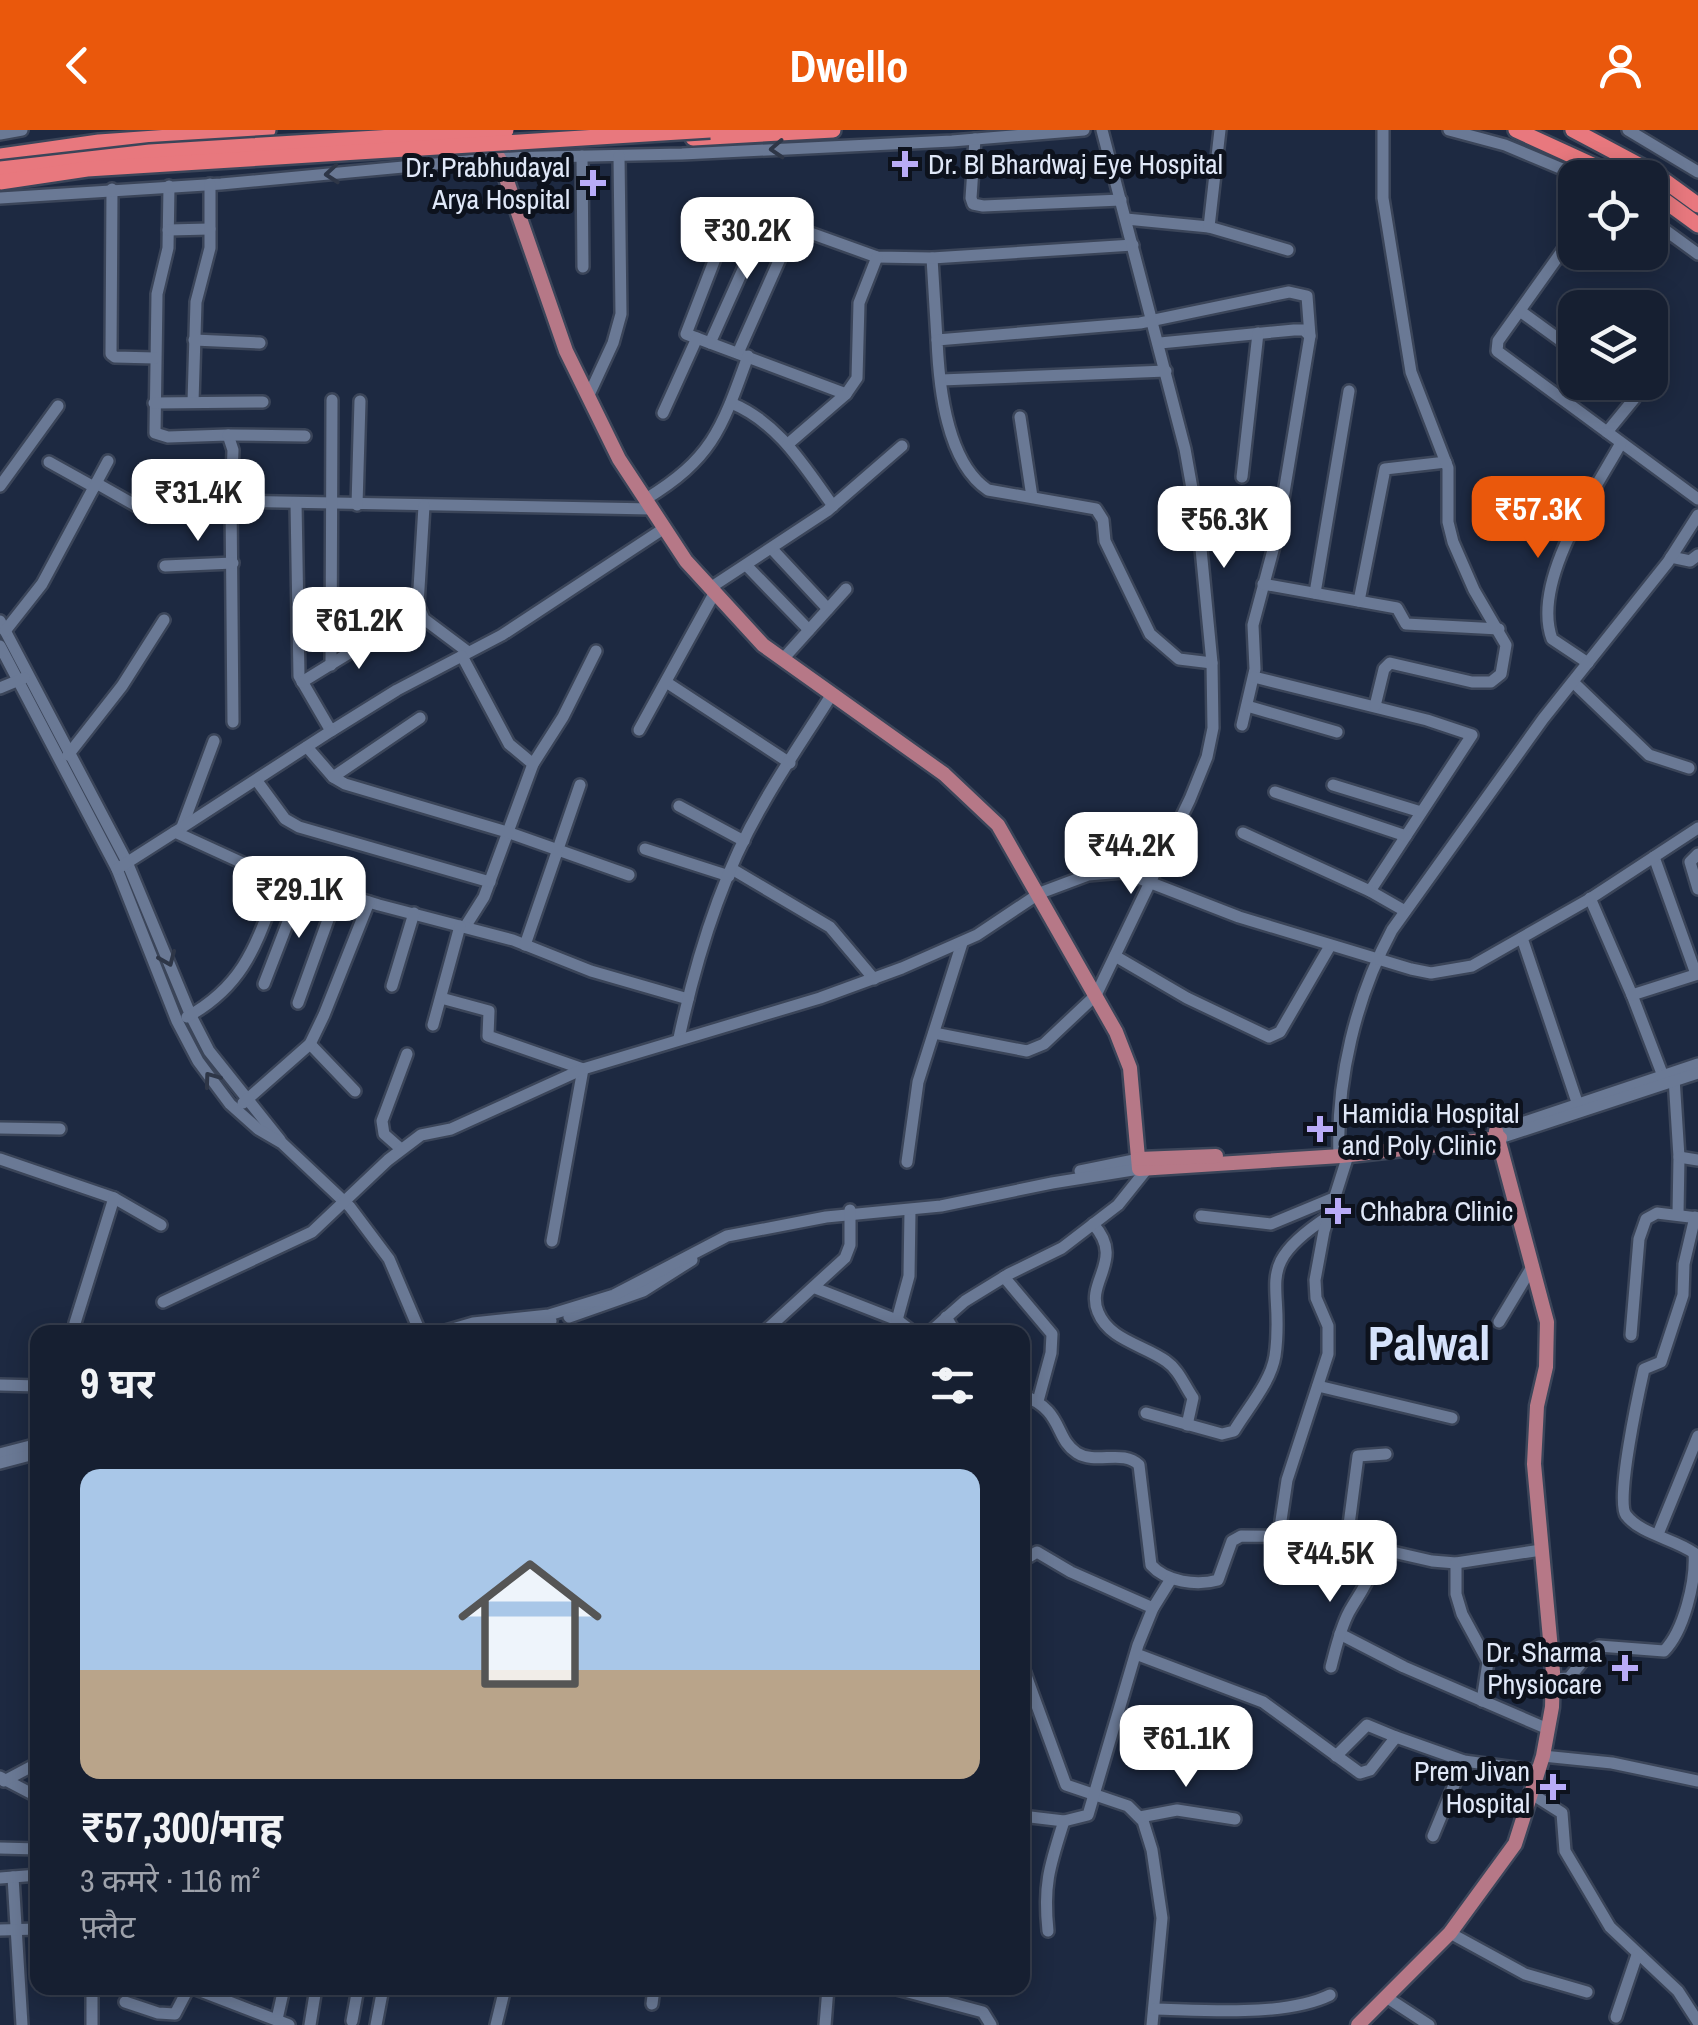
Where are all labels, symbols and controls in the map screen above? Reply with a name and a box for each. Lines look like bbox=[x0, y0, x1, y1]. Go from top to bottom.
text: Dwello bbox=[790, 35, 908, 96]
icon: back bbox=[50, 38, 105, 93]
icon: person bbox=[1593, 38, 1648, 93]
one-way arrow bbox=[769, 138, 785, 159]
place label: Dr. Bl Bhardwaj Eye Hospital bbox=[928, 145, 1223, 183]
place label: Dr. Prabhudayal Arya Hospital bbox=[405, 148, 570, 218]
marker: Dr. Bl Bhardwaj Eye Hospital bbox=[892, 151, 918, 177]
map controls bbox=[1558, 160, 1668, 400]
button: locate bbox=[1558, 160, 1668, 270]
one-way arrow bbox=[323, 162, 339, 184]
marker: Dr. Prabhudayal Arya Hospital bbox=[580, 170, 606, 196]
pin: ₹30.2K bbox=[666, 197, 828, 282]
text: ₹30.2K bbox=[703, 208, 791, 251]
button: layers bbox=[1558, 290, 1668, 400]
pin: ₹31.4K bbox=[117, 459, 279, 544]
text: ₹31.4K bbox=[154, 470, 242, 513]
pin: ₹57.3K bbox=[1457, 476, 1619, 561]
pin: ₹56.3K bbox=[1143, 486, 1305, 571]
text: ₹57.3K bbox=[1494, 487, 1582, 530]
text: ₹56.3K bbox=[1180, 497, 1268, 540]
pin: ₹61.2K bbox=[278, 587, 440, 672]
text: ₹61.2K bbox=[315, 598, 403, 641]
pin: ₹44.2K bbox=[1050, 812, 1212, 897]
text: ₹44.2K bbox=[1087, 823, 1175, 866]
pin: ₹29.1K bbox=[218, 856, 380, 941]
text: ₹29.1K bbox=[255, 867, 343, 910]
one-way arrow bbox=[156, 950, 176, 967]
one-way arrow bbox=[204, 1071, 223, 1090]
place label: Hamidia Hospital and Poly Clinic bbox=[1342, 1094, 1519, 1164]
marker: Hamidia Hospital and Poly Clinic bbox=[1307, 1116, 1333, 1142]
place label: Chhabra Clinic bbox=[1360, 1192, 1513, 1230]
marker: Chhabra Clinic bbox=[1325, 1198, 1351, 1224]
district label: Palwal bbox=[1368, 1310, 1490, 1375]
text: 9 घर bbox=[80, 1355, 154, 1411]
icon: filters bbox=[925, 1358, 980, 1413]
pin: ₹44.5K bbox=[1249, 1520, 1411, 1605]
text: ₹44.5K bbox=[1286, 1531, 1374, 1574]
icon: home bbox=[440, 1534, 620, 1714]
place label: Dr. Sharma Physiocare bbox=[1486, 1633, 1602, 1703]
marker: Dr. Sharma Physiocare bbox=[1612, 1655, 1638, 1681]
pin: ₹61.1K bbox=[1105, 1705, 1267, 1790]
text: ₹61.1K bbox=[1142, 1716, 1230, 1759]
place label: Prem Jivan Hospital bbox=[1414, 1752, 1530, 1822]
marker: Prem Jivan Hospital bbox=[1540, 1774, 1566, 1800]
text: ₹57,300/माह bbox=[80, 1799, 283, 1855]
text: 3 कमरे · 116 m² bbox=[80, 1859, 260, 1902]
text: फ़्लैट bbox=[80, 1905, 135, 1948]

